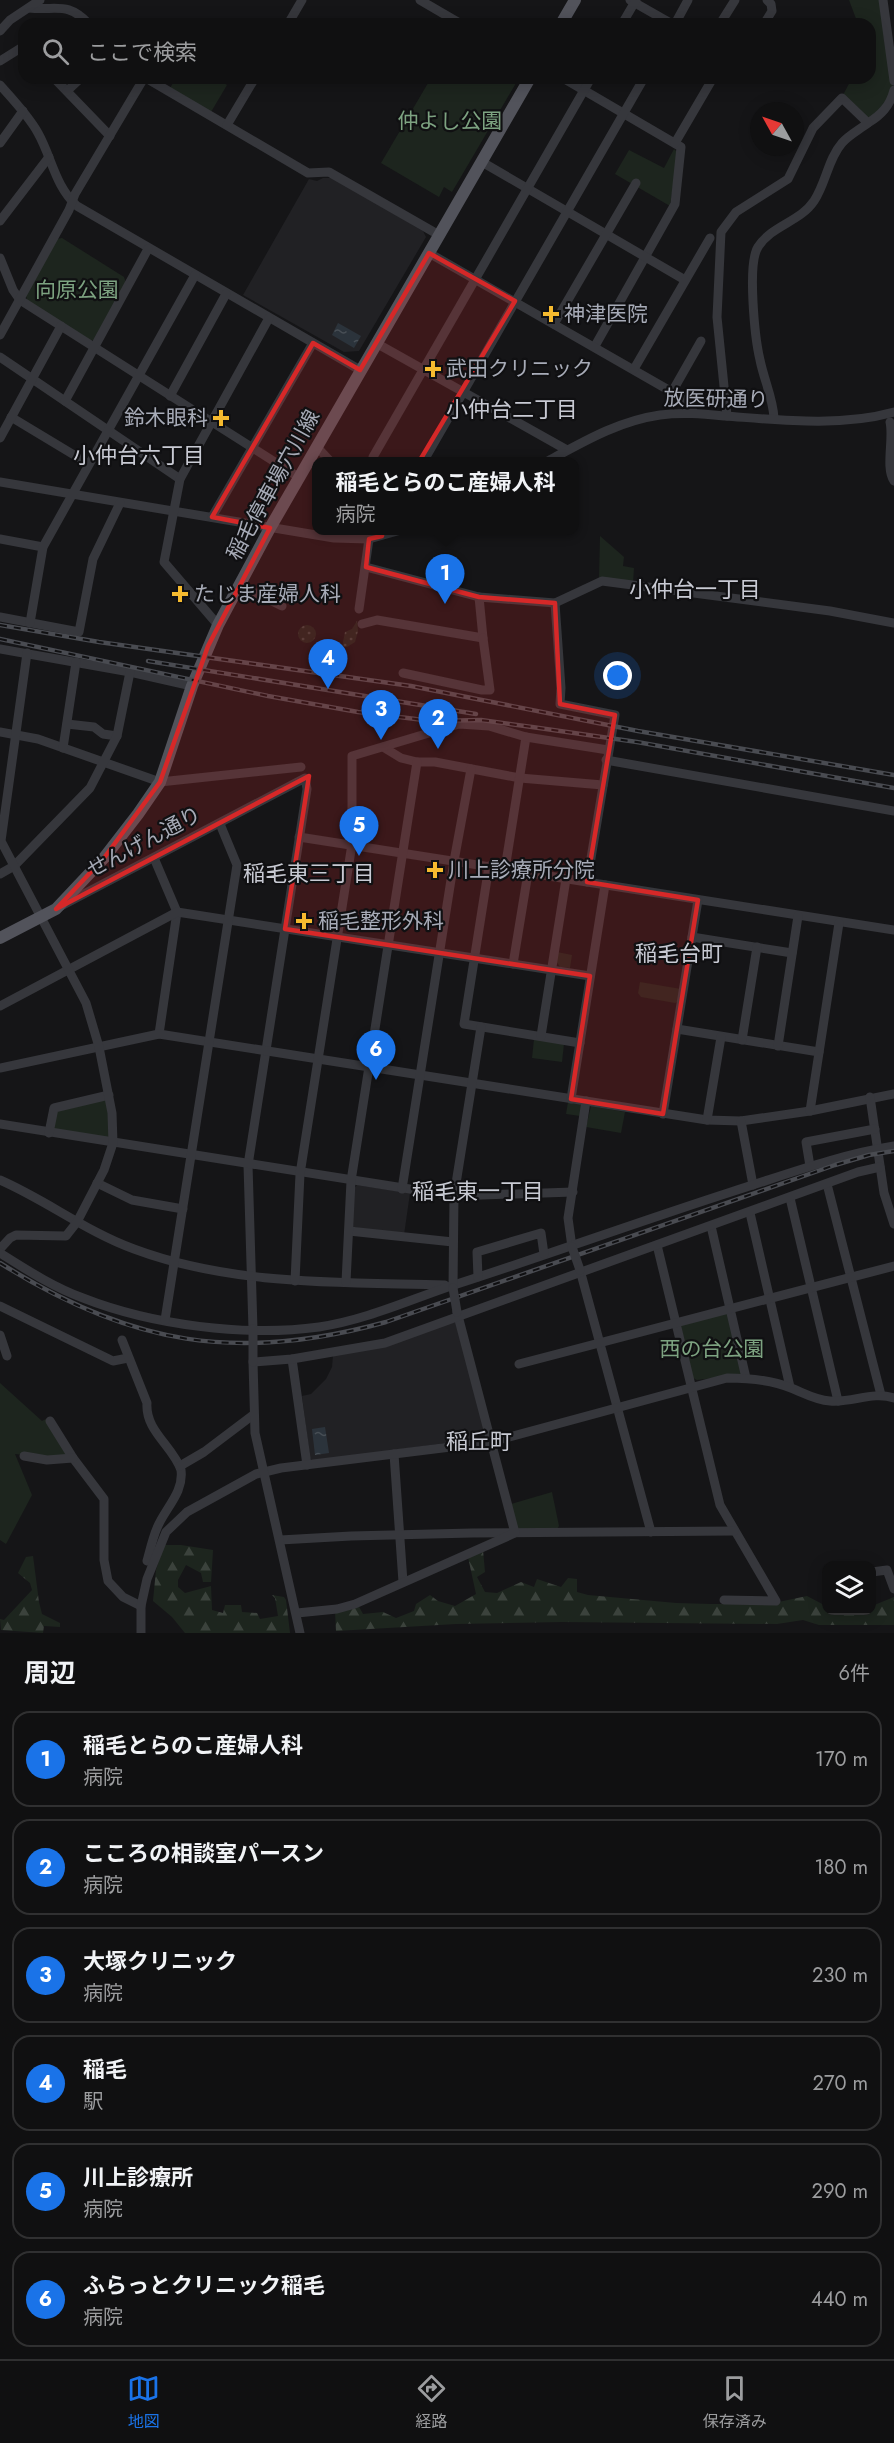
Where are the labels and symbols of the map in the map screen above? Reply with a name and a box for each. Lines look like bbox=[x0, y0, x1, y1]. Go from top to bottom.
north arrow bbox=[750, 102, 804, 156]
park label: 仲よし公園 bbox=[398, 106, 503, 136]
park label: 向原公園 bbox=[35, 275, 119, 305]
place label: 神津医院 bbox=[564, 299, 648, 329]
marker: 神津医院 bbox=[542, 305, 560, 323]
place label: 武田クリニック bbox=[446, 354, 593, 384]
marker: 武田クリニック bbox=[424, 360, 442, 378]
street label: 放医研通り bbox=[663, 383, 769, 415]
district label: 小仲台二丁目 bbox=[446, 393, 578, 425]
place label: 鈴木眼科 bbox=[124, 403, 208, 433]
street label: 稲毛停車場穴川線 bbox=[219, 404, 327, 566]
marker: 鈴木眼科 bbox=[212, 409, 230, 427]
district label: 小仲台六丁目 bbox=[73, 439, 205, 471]
pin: 1 bbox=[426, 554, 464, 604]
district label: 小仲台一丁目 bbox=[629, 573, 761, 605]
place label: たじま産婦人科 bbox=[194, 579, 341, 609]
marker: たじま産婦人科 bbox=[171, 585, 189, 603]
pin: 4 bbox=[308, 640, 348, 689]
your location bbox=[603, 661, 632, 690]
pin: 3 bbox=[362, 690, 400, 740]
pin: 2 bbox=[418, 700, 458, 749]
street label: せんげん通り bbox=[81, 799, 207, 885]
pin: 5 bbox=[340, 806, 378, 856]
place label: 川上診療所分院 bbox=[448, 855, 595, 885]
district label: 稲毛東三丁目 bbox=[243, 857, 375, 889]
marker: 川上診療所分院 bbox=[426, 861, 444, 879]
place label: 稲毛整形外科 bbox=[318, 906, 444, 936]
marker: 稲毛整形外科 bbox=[295, 912, 313, 930]
district label: 稲毛台町 bbox=[635, 937, 723, 969]
pin: 6 bbox=[356, 1030, 395, 1080]
district label: 稲毛東一丁目 bbox=[412, 1175, 544, 1207]
park label: 西の台公園 bbox=[660, 1334, 765, 1364]
district label: 稲丘町 bbox=[446, 1425, 512, 1457]

